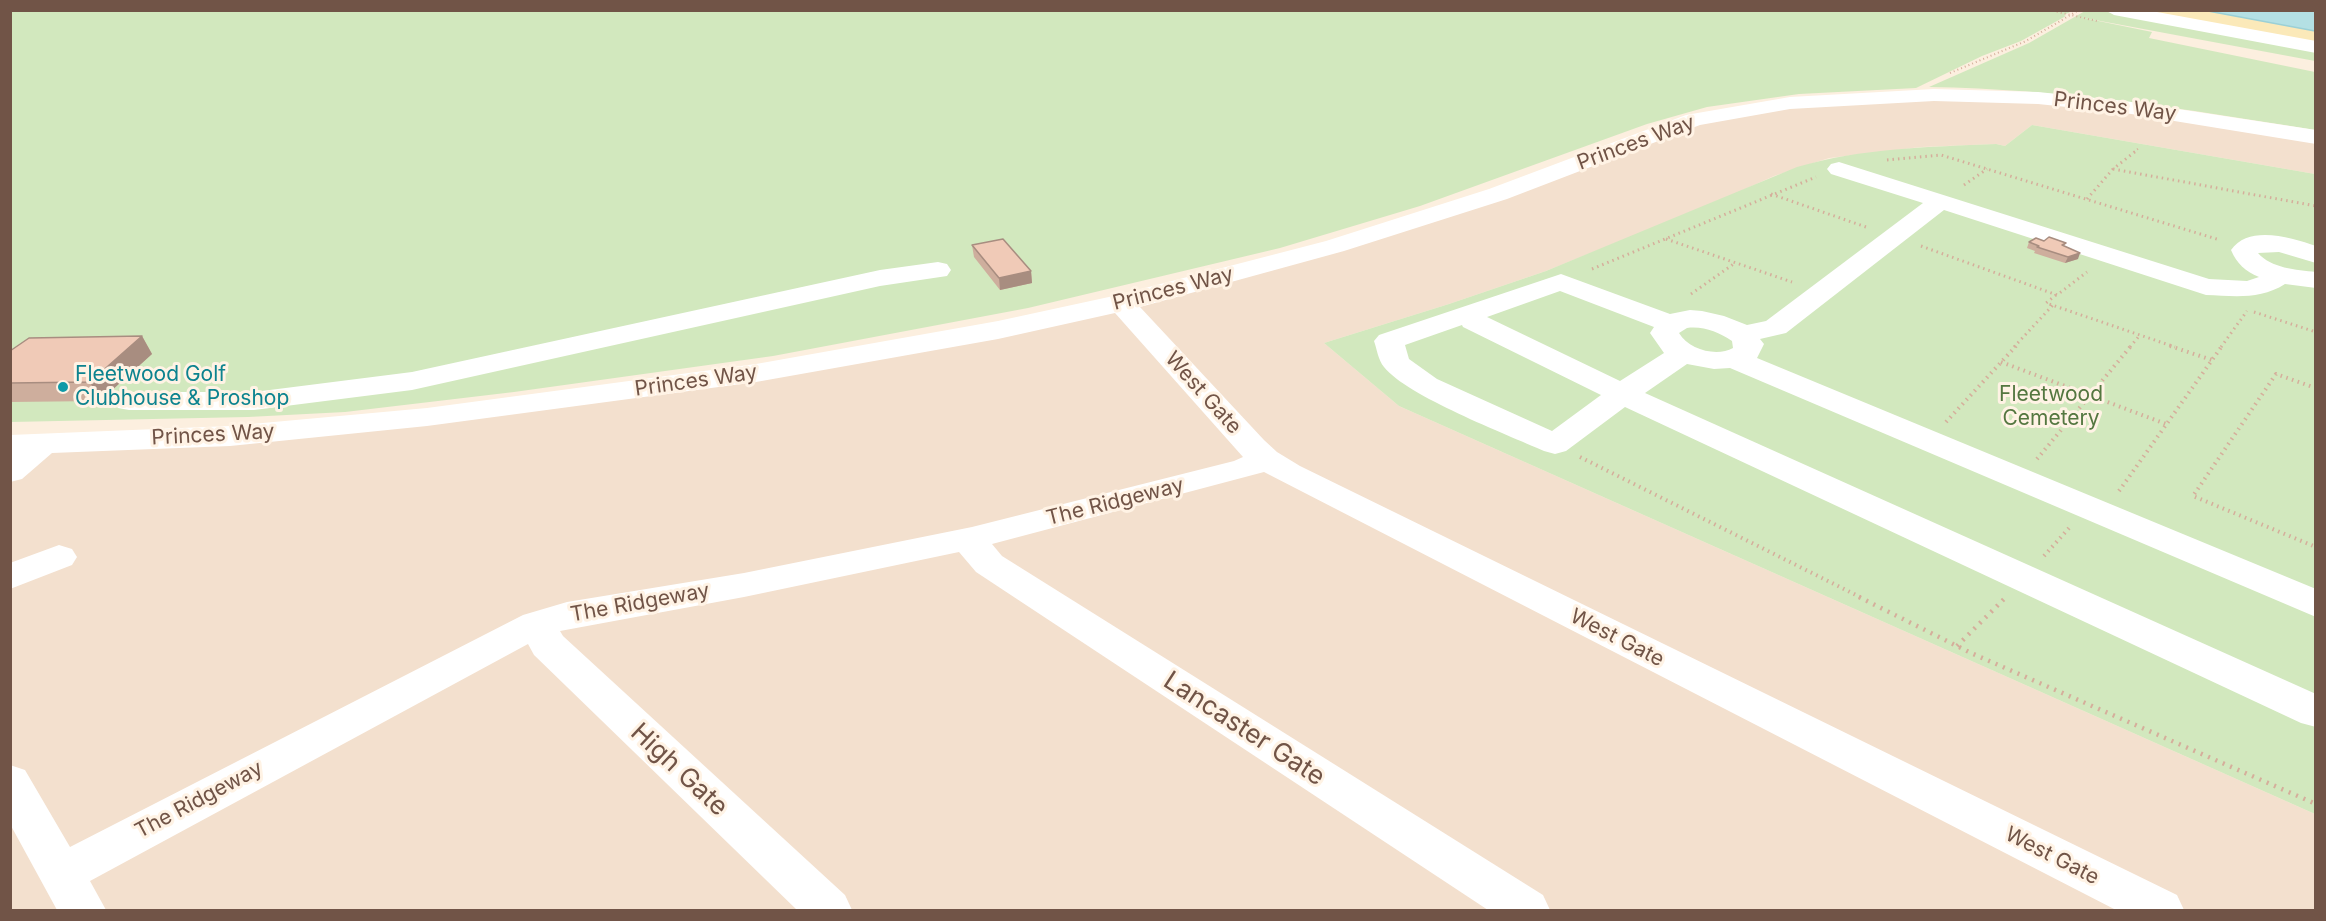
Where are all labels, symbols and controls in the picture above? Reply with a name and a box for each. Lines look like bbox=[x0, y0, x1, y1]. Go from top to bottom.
street label: Princes Way bbox=[2052, 87, 2178, 127]
street label: Princes Way bbox=[1574, 110, 1698, 176]
street label: Princes Way bbox=[1110, 262, 1236, 316]
street label: West Gate bbox=[1159, 347, 1247, 439]
street label: Princes Way bbox=[633, 360, 759, 402]
place label: Fleetwood Golf Clubhouse & Proshop bbox=[75, 362, 289, 412]
marker: Fleetwood Golf Clubhouse & Proshop bbox=[56, 380, 70, 394]
park label: Fleetwood Cemetery bbox=[1999, 382, 2103, 432]
street label: Princes Way bbox=[151, 419, 275, 451]
street label: The Ridgeway bbox=[1044, 473, 1186, 531]
street label: The Ridgeway bbox=[568, 578, 712, 628]
street label: West Gate bbox=[1566, 604, 1668, 672]
street label: Lancaster Gate bbox=[1158, 665, 1330, 793]
street label: High Gate bbox=[624, 717, 734, 823]
street label: The Ridgeway bbox=[131, 756, 267, 844]
street label: West Gate bbox=[2001, 822, 2103, 890]

